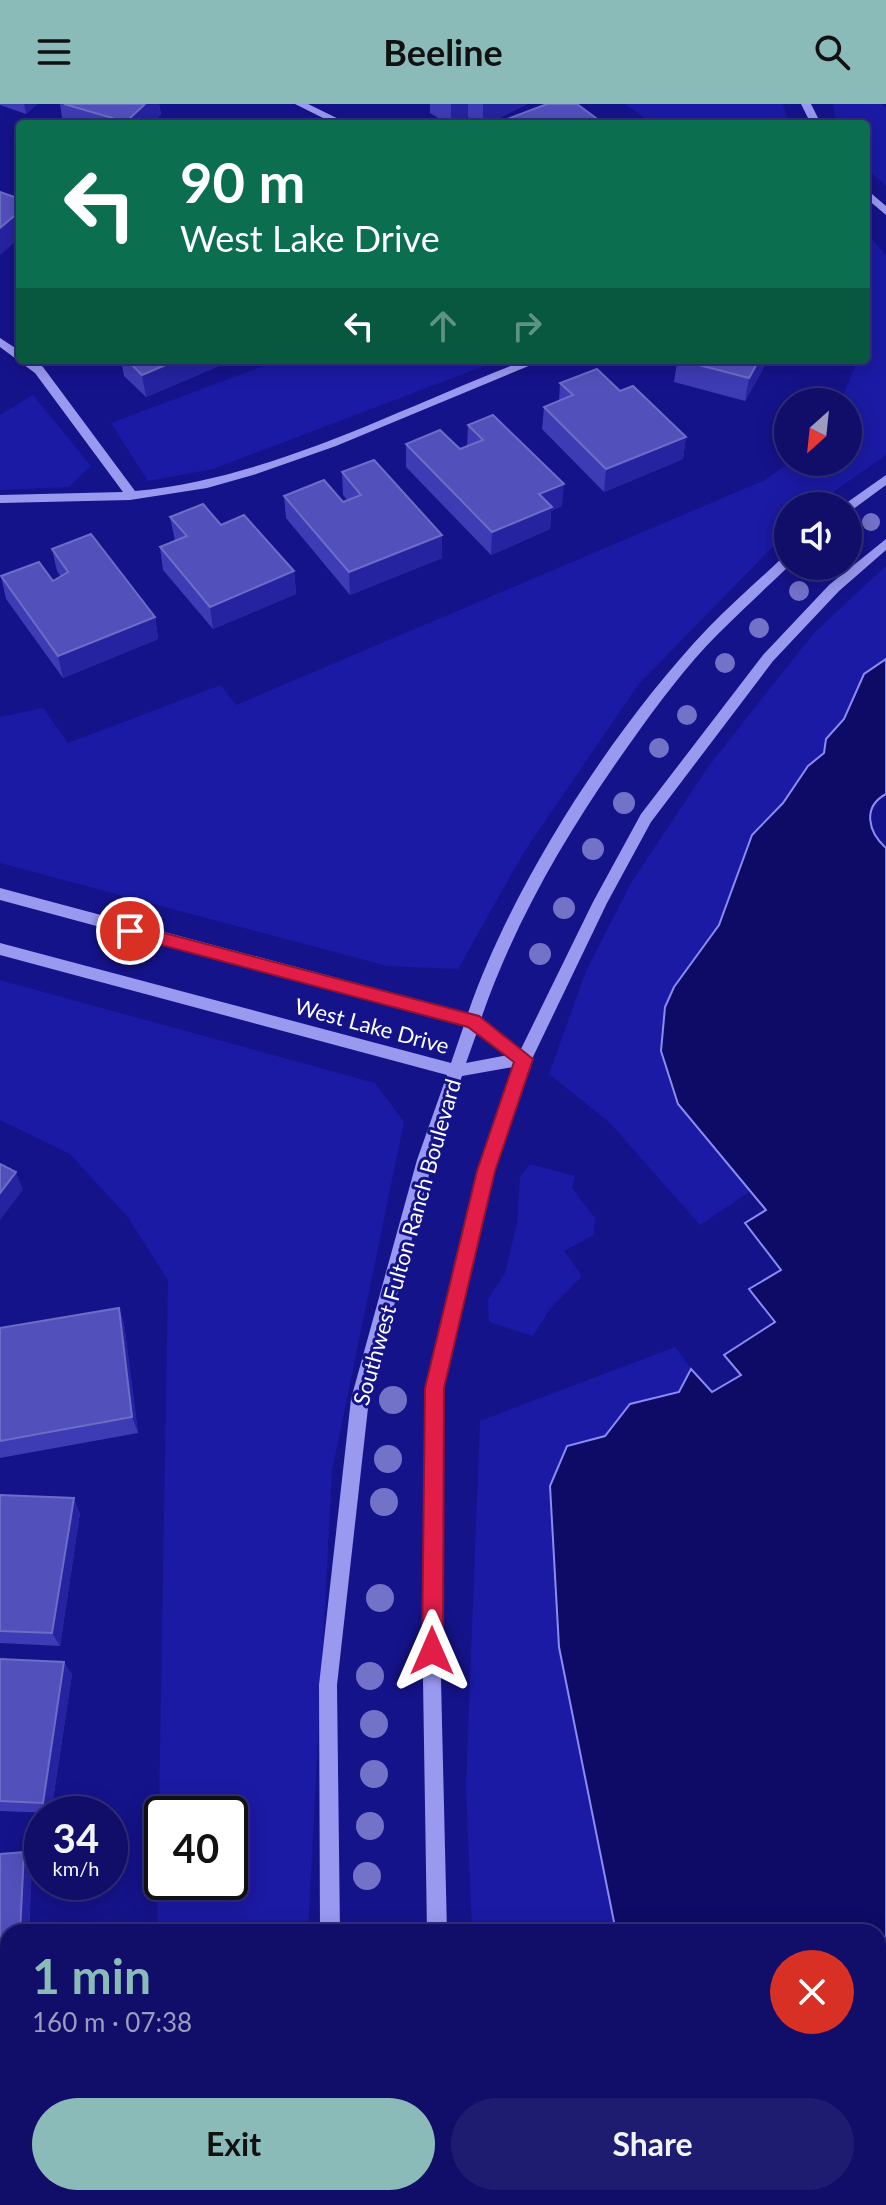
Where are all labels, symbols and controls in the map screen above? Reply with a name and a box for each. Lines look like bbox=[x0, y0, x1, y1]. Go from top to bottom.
icon: menu bbox=[32, 30, 76, 74]
text: Beeline bbox=[383, 30, 503, 74]
icon: search bbox=[810, 30, 854, 74]
text: 90 m bbox=[180, 148, 305, 215]
icon: left bbox=[48, 152, 152, 256]
text: West Lake Drive bbox=[180, 216, 440, 260]
icon: left bbox=[337, 304, 381, 348]
icon: ahead bbox=[421, 304, 465, 348]
icon: right bbox=[505, 304, 549, 348]
north arrow bbox=[774, 388, 862, 476]
map controls bbox=[774, 388, 862, 580]
button: sound bbox=[774, 492, 862, 580]
pin bbox=[96, 897, 164, 965]
icon: arrive bbox=[108, 909, 152, 953]
street label: West Lake Drive bbox=[292, 992, 452, 1059]
street label: Southwest Fulton Ranch Boulevard bbox=[347, 1076, 466, 1408]
position arrow bbox=[390, 1609, 474, 1693]
speed limit sign: 40 bbox=[144, 1796, 248, 1900]
text: 34 bbox=[53, 1814, 99, 1862]
text: km/h bbox=[53, 1856, 99, 1880]
text: 1 min bbox=[32, 1947, 151, 2004]
button: close bbox=[770, 1950, 854, 2034]
text: 160 m · 07:38 bbox=[32, 2006, 192, 2038]
button: Exit bbox=[32, 2098, 435, 2190]
button: Share bbox=[451, 2098, 854, 2190]

